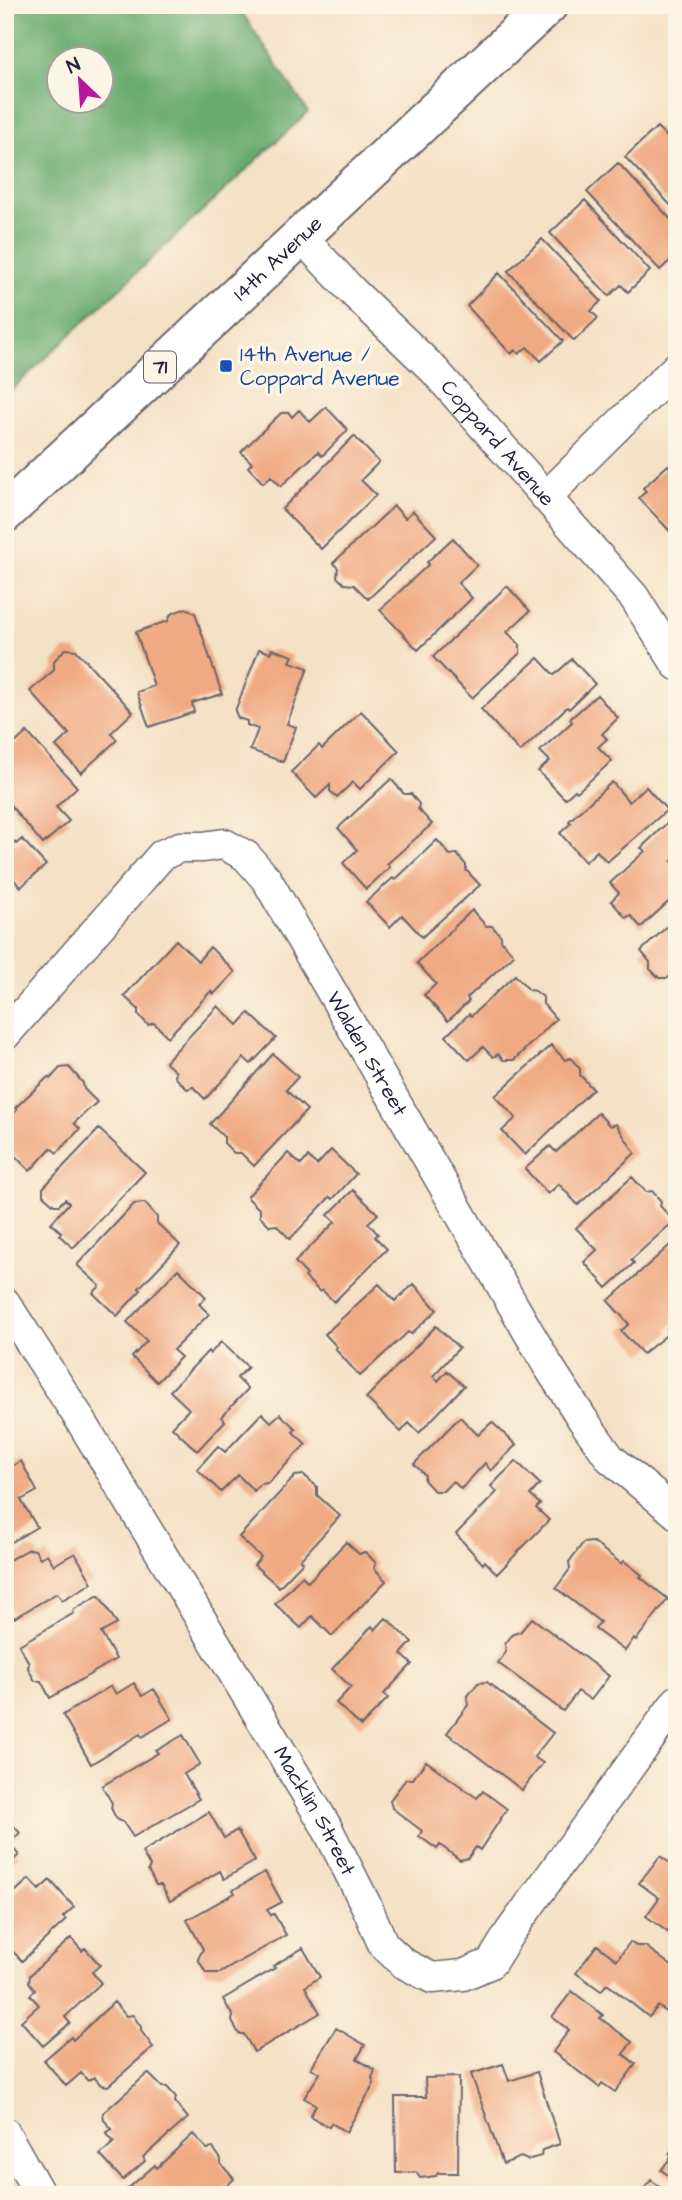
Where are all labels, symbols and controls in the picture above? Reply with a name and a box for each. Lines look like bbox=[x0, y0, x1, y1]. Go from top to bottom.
north arrow bbox=[46, 46, 116, 116]
text: N bbox=[62, 51, 85, 81]
street label: 14th Avenue bbox=[226, 209, 328, 307]
place label: 14th Avenue / Coppard Avenue bbox=[240, 340, 400, 394]
road number: 71 bbox=[144, 352, 176, 382]
marker: 14th Avenue / Coppard Avenue bbox=[218, 358, 234, 374]
street label: Coppard Avenue bbox=[434, 373, 562, 512]
street label: Walden Street bbox=[320, 986, 415, 1122]
street label: Macklin Street bbox=[267, 1741, 363, 1881]

